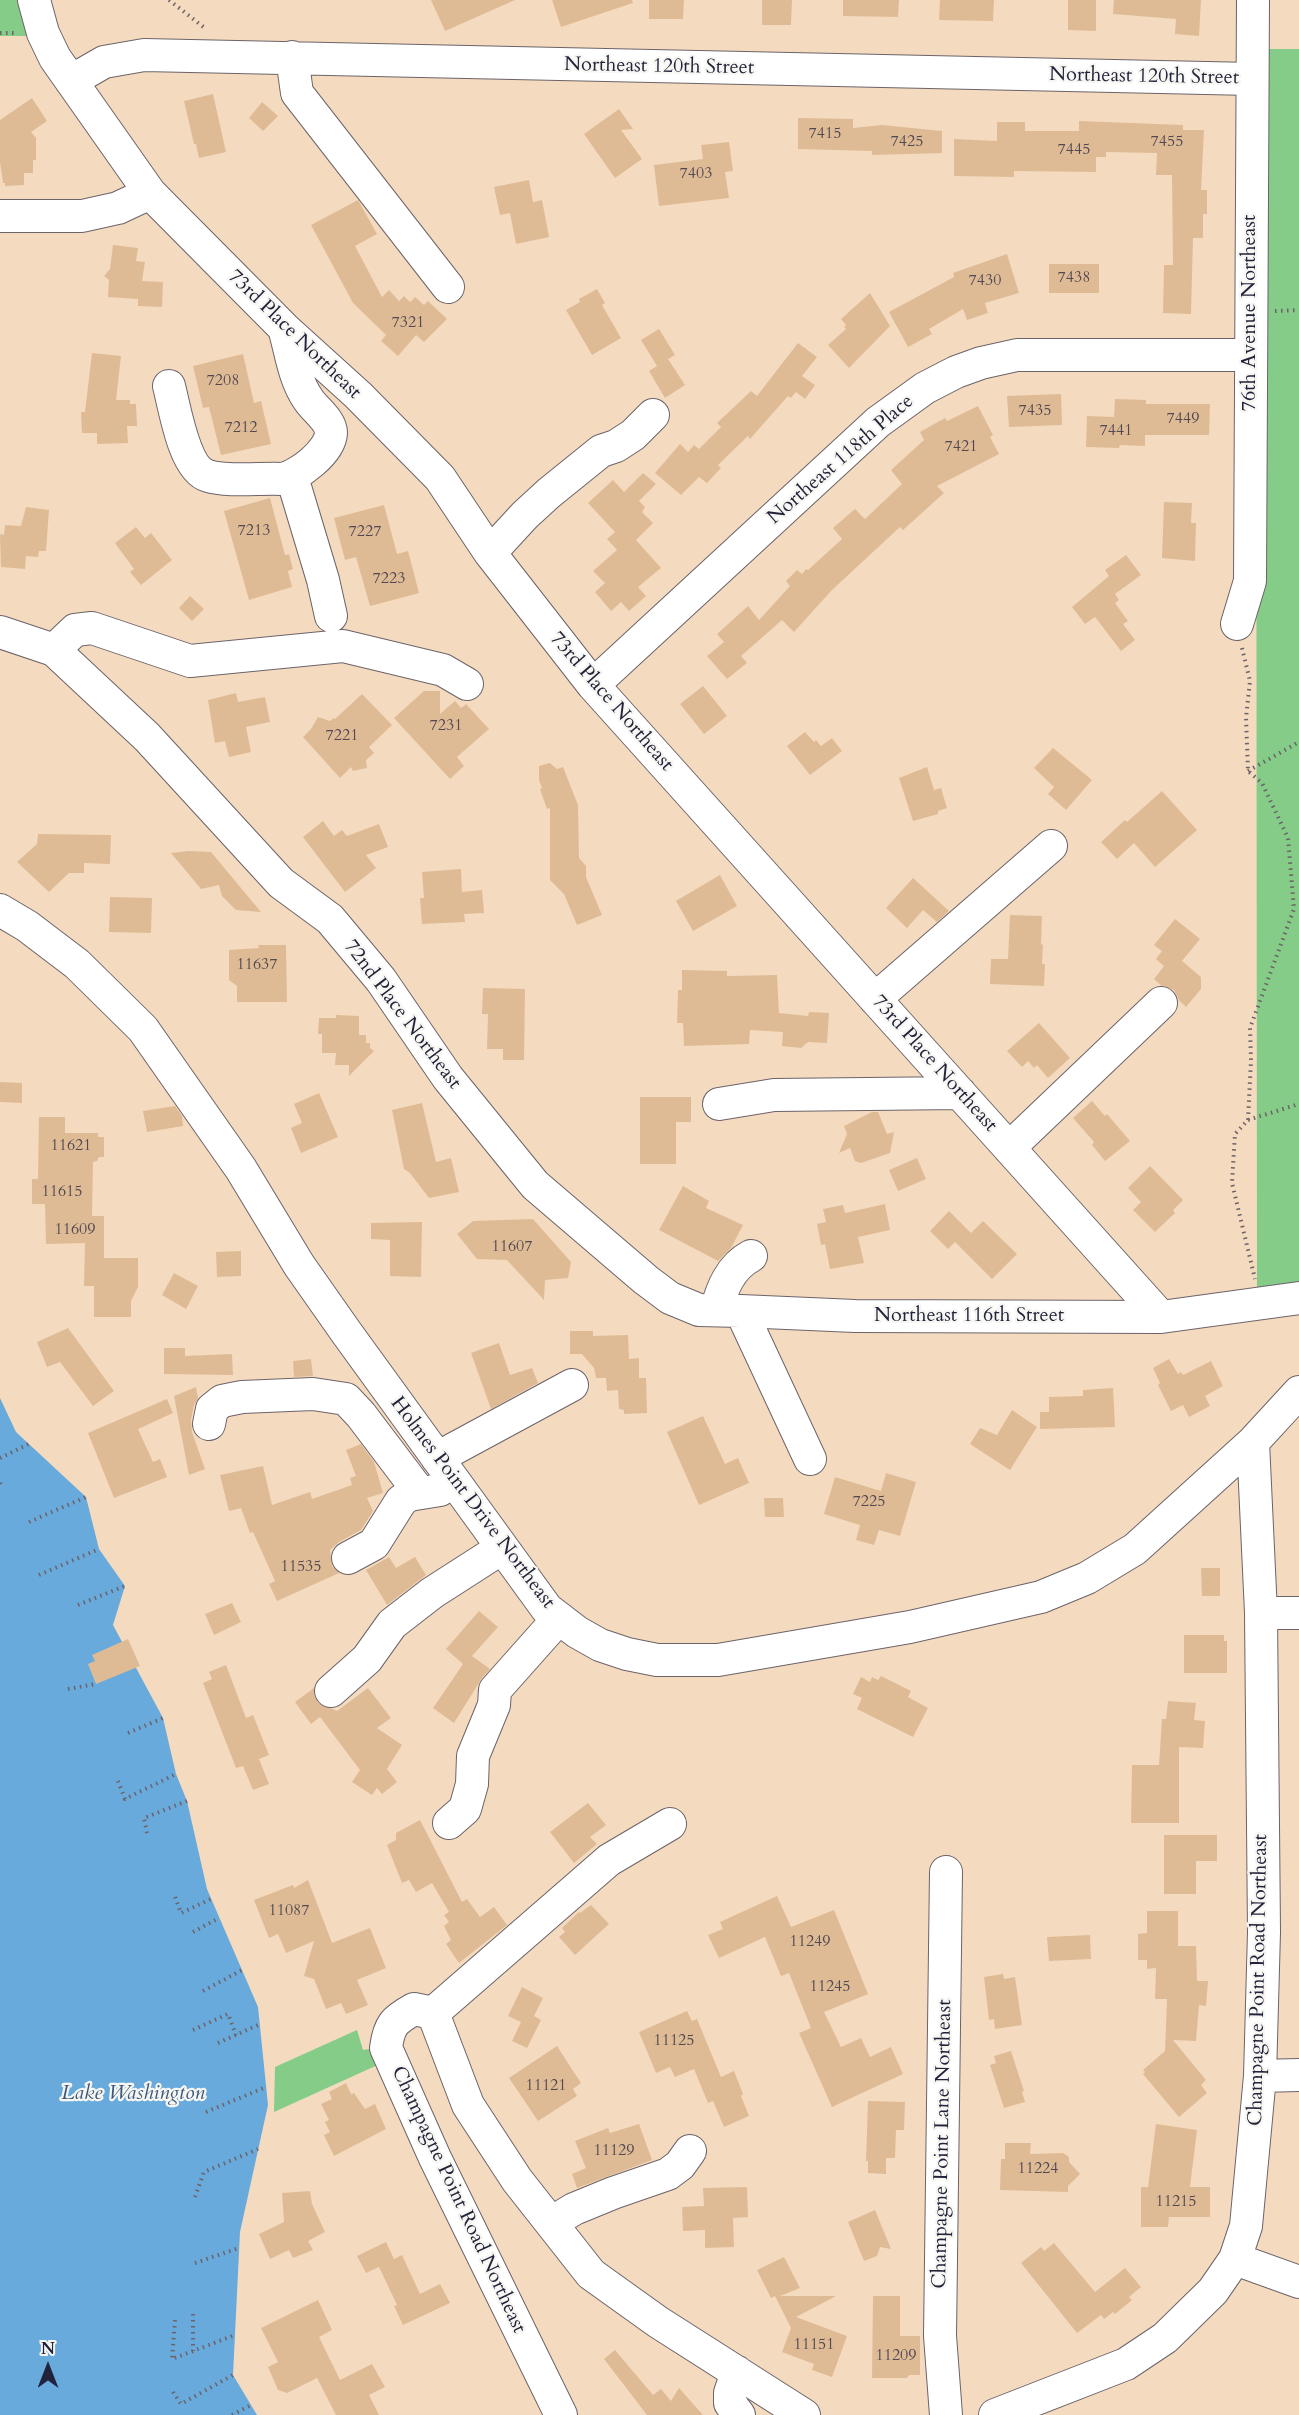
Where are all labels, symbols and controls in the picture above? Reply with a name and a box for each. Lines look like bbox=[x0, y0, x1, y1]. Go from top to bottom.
street label: Northeast 120th Street bbox=[564, 53, 754, 81]
street label: Northeast 120th Street bbox=[1049, 63, 1239, 91]
house number: 7415 bbox=[809, 124, 841, 144]
house number: 7425 bbox=[891, 132, 923, 152]
house number: 7455 bbox=[1151, 132, 1183, 152]
house number: 7445 bbox=[1058, 140, 1090, 160]
house number: 7403 bbox=[680, 164, 712, 184]
street label: 76th Avenue Northeast bbox=[1238, 215, 1262, 411]
street label: 73rd Place Northeast bbox=[222, 265, 366, 405]
house number: 7438 bbox=[1058, 268, 1090, 288]
house number: 7430 bbox=[969, 271, 1001, 291]
house number: 7321 bbox=[392, 313, 424, 333]
house number: 7208 bbox=[207, 371, 239, 391]
street label: Northeast 118th Place bbox=[763, 390, 919, 530]
house number: 7435 bbox=[1019, 401, 1051, 421]
house number: 7449 bbox=[1167, 409, 1199, 429]
house number: 7212 bbox=[225, 418, 257, 438]
house number: 7441 bbox=[1100, 421, 1132, 441]
house number: 7421 bbox=[945, 437, 977, 457]
house number: 7213 bbox=[238, 521, 270, 541]
house number: 7227 bbox=[349, 522, 381, 542]
house number: 7223 bbox=[373, 569, 405, 589]
street label: 73rd Place Northeast bbox=[544, 628, 678, 776]
house number: 7231 bbox=[430, 716, 462, 736]
house number: 7221 bbox=[326, 726, 358, 746]
street label: 72nd Place Northeast bbox=[338, 936, 466, 1094]
house number: 11637 bbox=[237, 955, 277, 975]
street label: 73rd Place Northeast bbox=[866, 991, 1002, 1137]
house number: 11621 bbox=[51, 1136, 91, 1156]
house number: 11615 bbox=[42, 1182, 82, 1202]
house number: 11609 bbox=[55, 1220, 95, 1240]
house number: 11607 bbox=[492, 1237, 532, 1257]
street label: Northeast 116th Street bbox=[874, 1304, 1064, 1328]
street label: Holmes Point Drive Northeast bbox=[385, 1392, 559, 1614]
house number: 7225 bbox=[853, 1492, 885, 1512]
house number: 11535 bbox=[281, 1557, 321, 1577]
street label: Champagne Point Road Northeast bbox=[1244, 1834, 1274, 2126]
house number: 11087 bbox=[269, 1901, 309, 1921]
house number: 11249 bbox=[790, 1932, 830, 1952]
house number: 11245 bbox=[810, 1977, 850, 1997]
street label: Champagne Point Lane Northeast bbox=[928, 1999, 958, 2289]
house number: 11125 bbox=[654, 2031, 694, 2051]
street label: Champagne Point Road Northeast bbox=[385, 2063, 531, 2337]
house number: 11121 bbox=[526, 2076, 566, 2096]
water label: Lake Washington bbox=[61, 2081, 205, 2107]
house number: 11129 bbox=[594, 2141, 634, 2161]
house number: 11224 bbox=[1018, 2159, 1058, 2179]
house number: 11215 bbox=[1156, 2192, 1196, 2212]
house number: 11151 bbox=[794, 2335, 834, 2355]
north arrow bbox=[18, 2337, 78, 2397]
text: N bbox=[41, 2338, 55, 2360]
house number: 11209 bbox=[876, 2346, 916, 2366]

